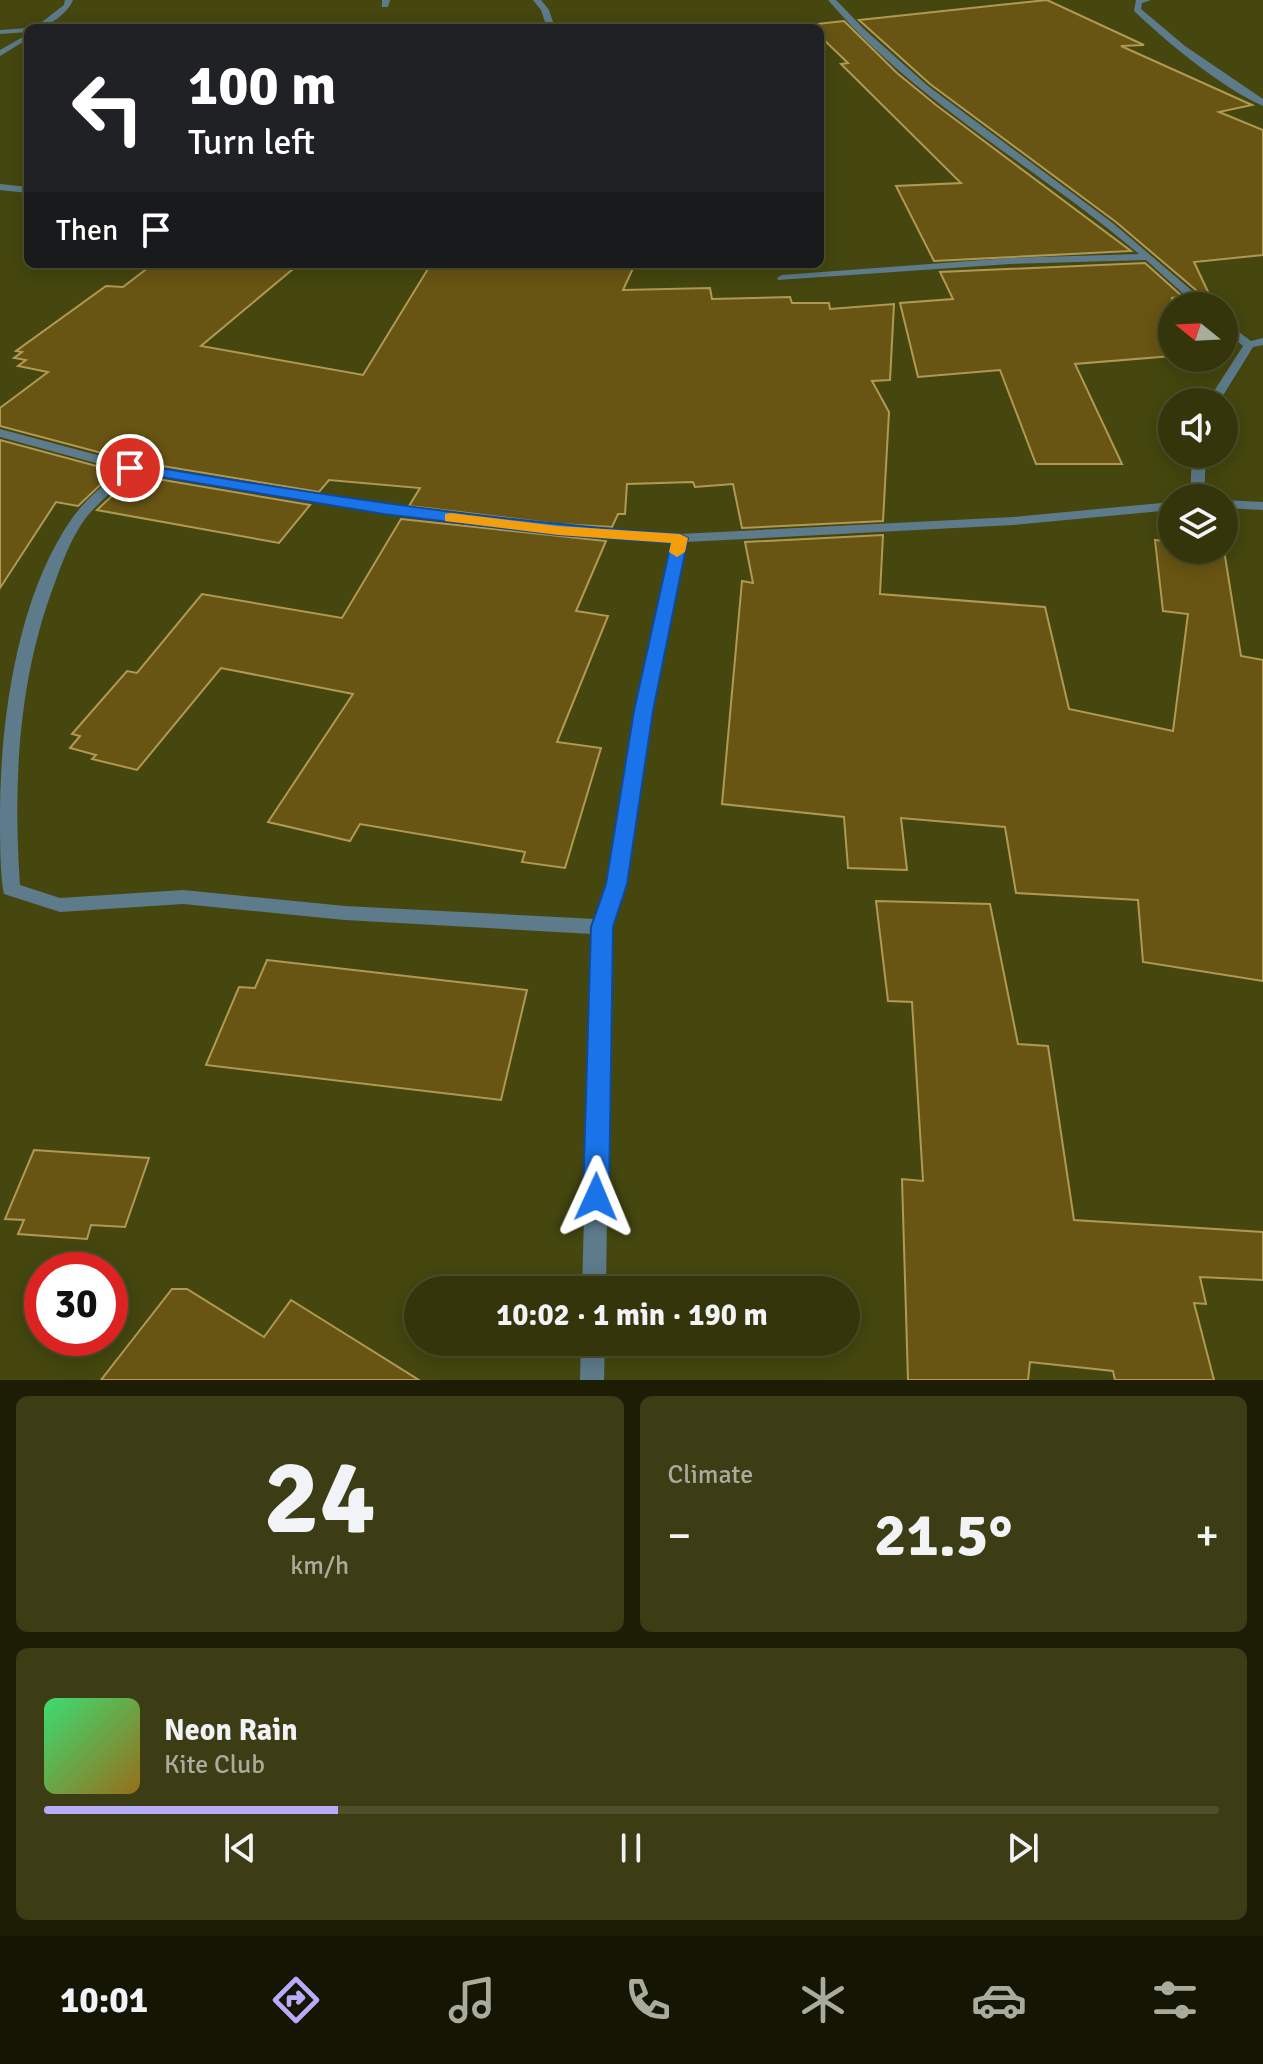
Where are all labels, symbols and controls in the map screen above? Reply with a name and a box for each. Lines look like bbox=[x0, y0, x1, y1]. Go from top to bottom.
text: 100 m bbox=[188, 51, 336, 120]
icon: left bbox=[56, 56, 160, 160]
text: Turn left bbox=[188, 120, 315, 165]
icon: arrive bbox=[134, 208, 178, 252]
text: Then bbox=[56, 212, 118, 249]
north arrow bbox=[1158, 292, 1238, 372]
map controls bbox=[1158, 292, 1238, 564]
button: sound bbox=[1158, 388, 1238, 468]
pin bbox=[96, 434, 164, 502]
icon: arrive bbox=[108, 446, 152, 490]
button: layers bbox=[1158, 484, 1238, 564]
position arrow bbox=[554, 1155, 638, 1239]
speed limit sign: 30 bbox=[24, 1252, 128, 1356]
text: 10:02 · 1 min · 190 m bbox=[496, 1297, 768, 1334]
text: 24 bbox=[264, 1434, 376, 1562]
text: Climate bbox=[668, 1459, 753, 1491]
text: 21.5° bbox=[874, 1499, 1012, 1573]
text: − bbox=[668, 1509, 691, 1563]
text: + bbox=[1195, 1509, 1219, 1563]
text: km/h bbox=[290, 1550, 349, 1582]
text: Neon Rain bbox=[164, 1712, 298, 1749]
text: Kite Club bbox=[164, 1749, 265, 1781]
icon: previous bbox=[218, 1826, 262, 1870]
icon: pause bbox=[609, 1826, 653, 1870]
icon: next bbox=[1001, 1826, 1045, 1870]
icon: directions bbox=[268, 1972, 324, 2028]
icon: music bbox=[444, 1972, 500, 2028]
icon: phone bbox=[620, 1972, 676, 2028]
icon: climate bbox=[795, 1972, 851, 2028]
icon: car bbox=[971, 1972, 1027, 2028]
icon: filters bbox=[1147, 1972, 1203, 2028]
text: 10:01 bbox=[60, 1978, 148, 2023]

